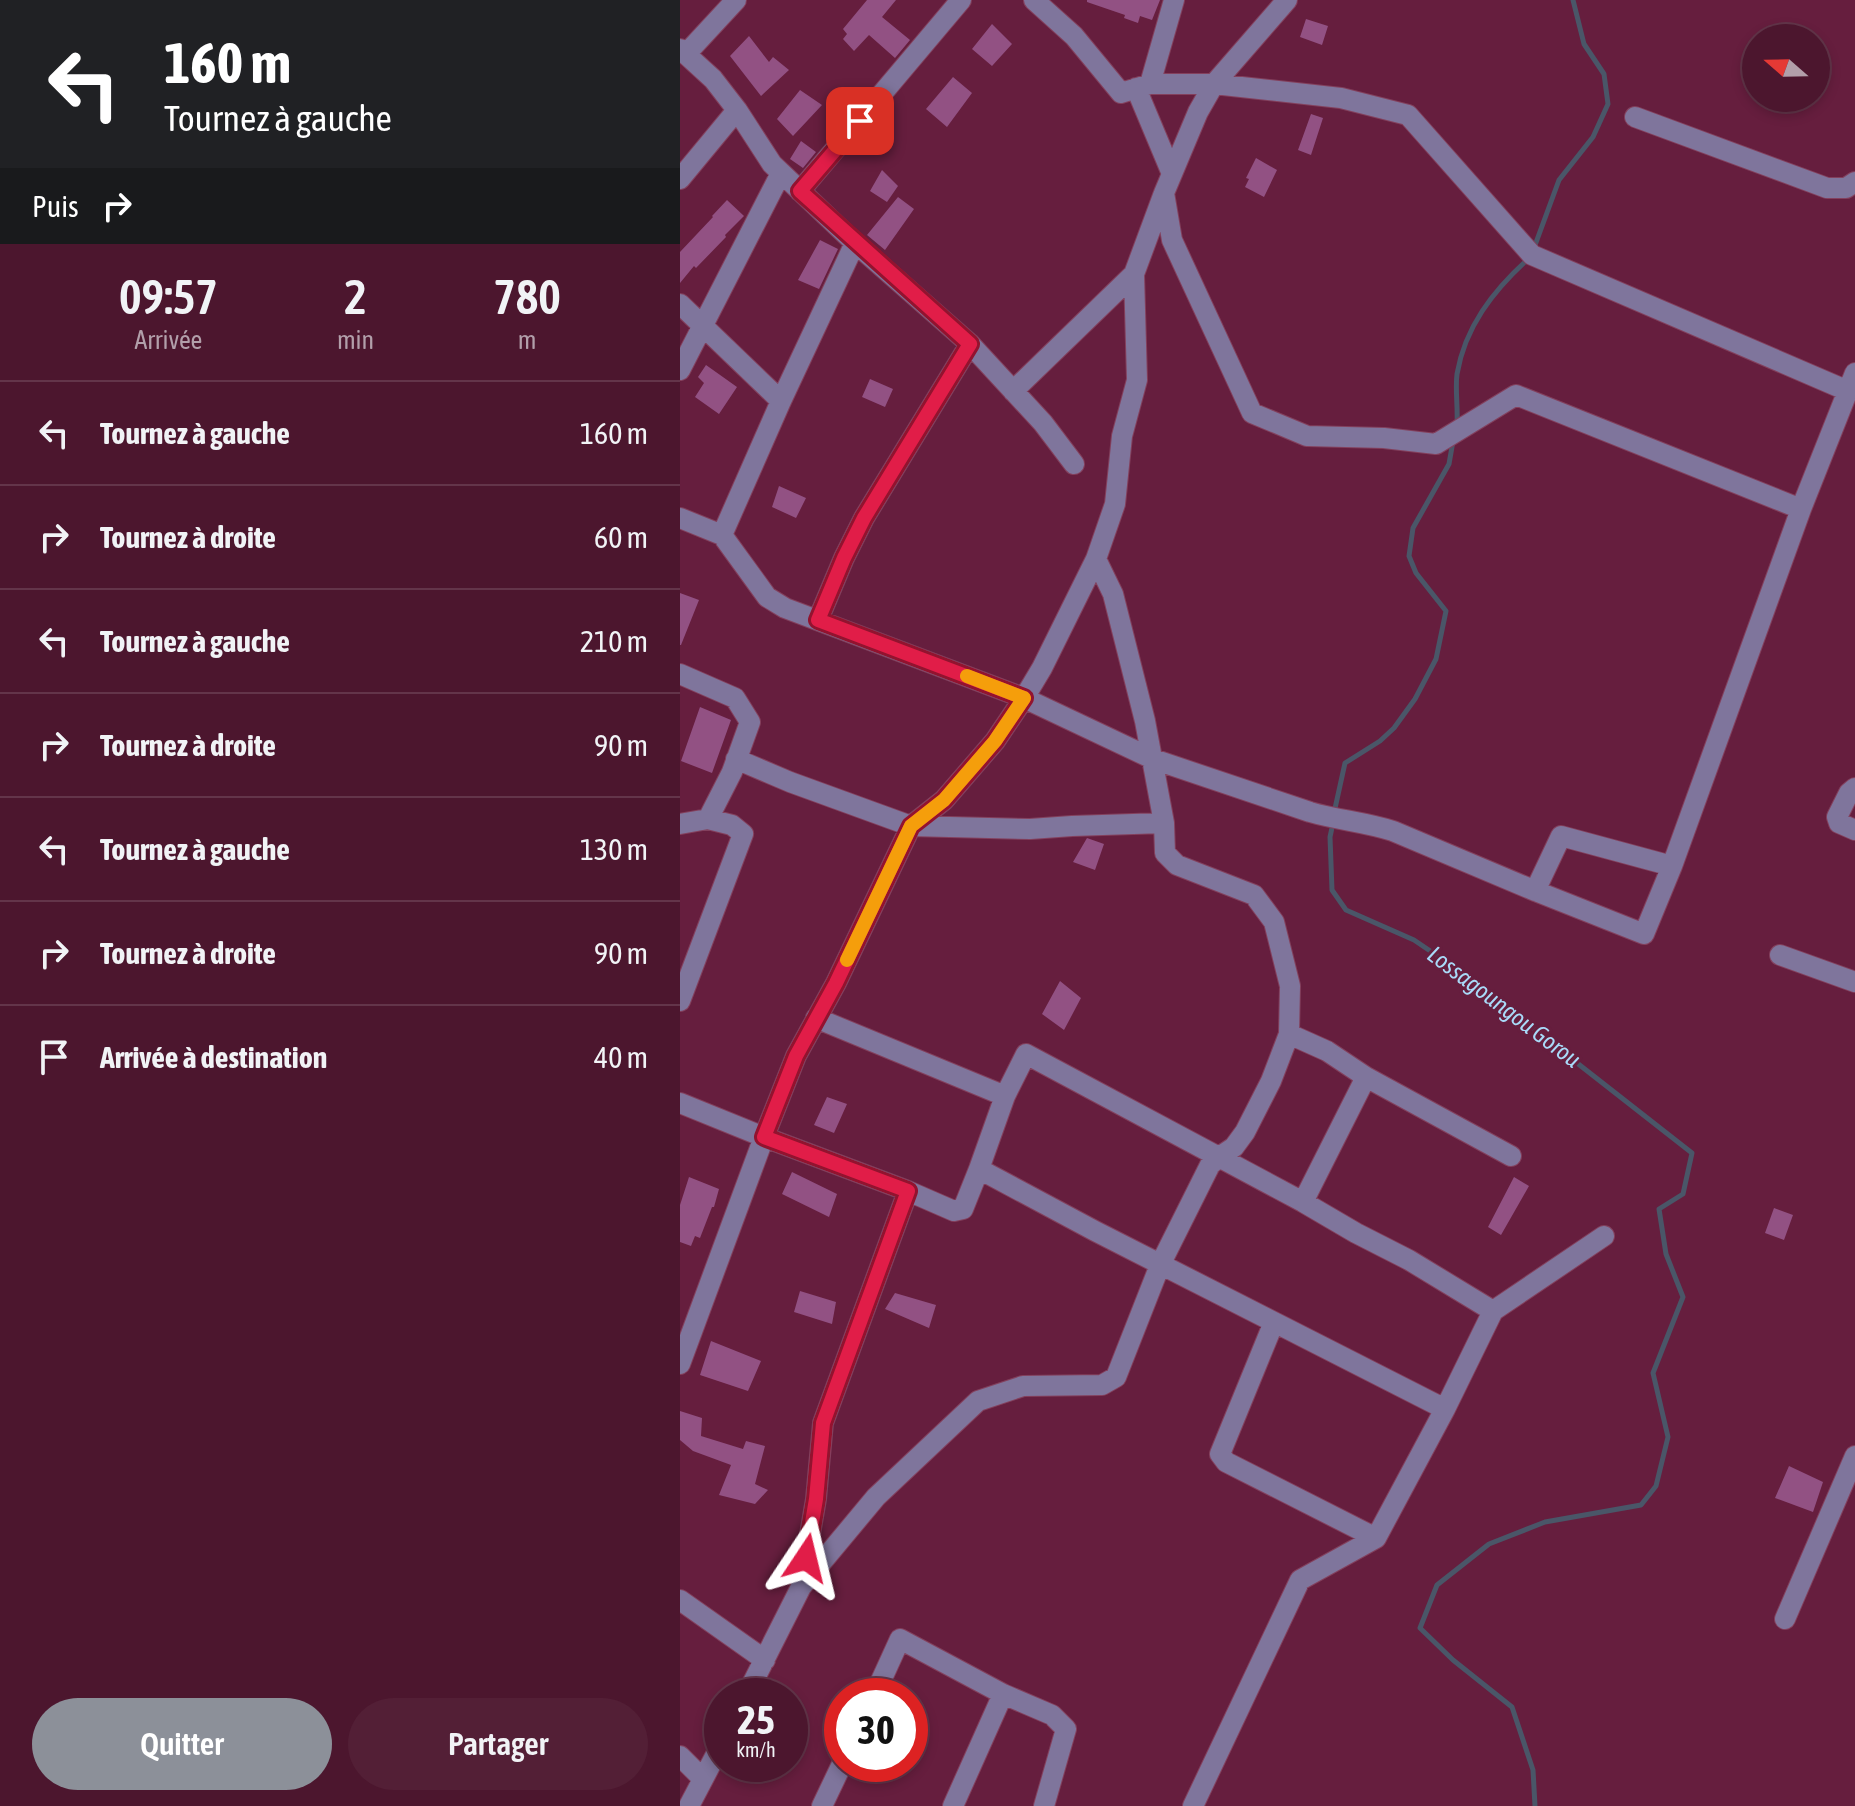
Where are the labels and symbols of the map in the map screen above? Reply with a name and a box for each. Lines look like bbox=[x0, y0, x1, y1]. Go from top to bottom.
north arrow bbox=[1742, 24, 1830, 112]
pin bbox=[826, 87, 894, 155]
water label: Lossagoungou Gorou bbox=[1423, 940, 1586, 1073]
position arrow bbox=[764, 1516, 848, 1600]
speed limit sign: 30 bbox=[824, 1678, 928, 1782]

